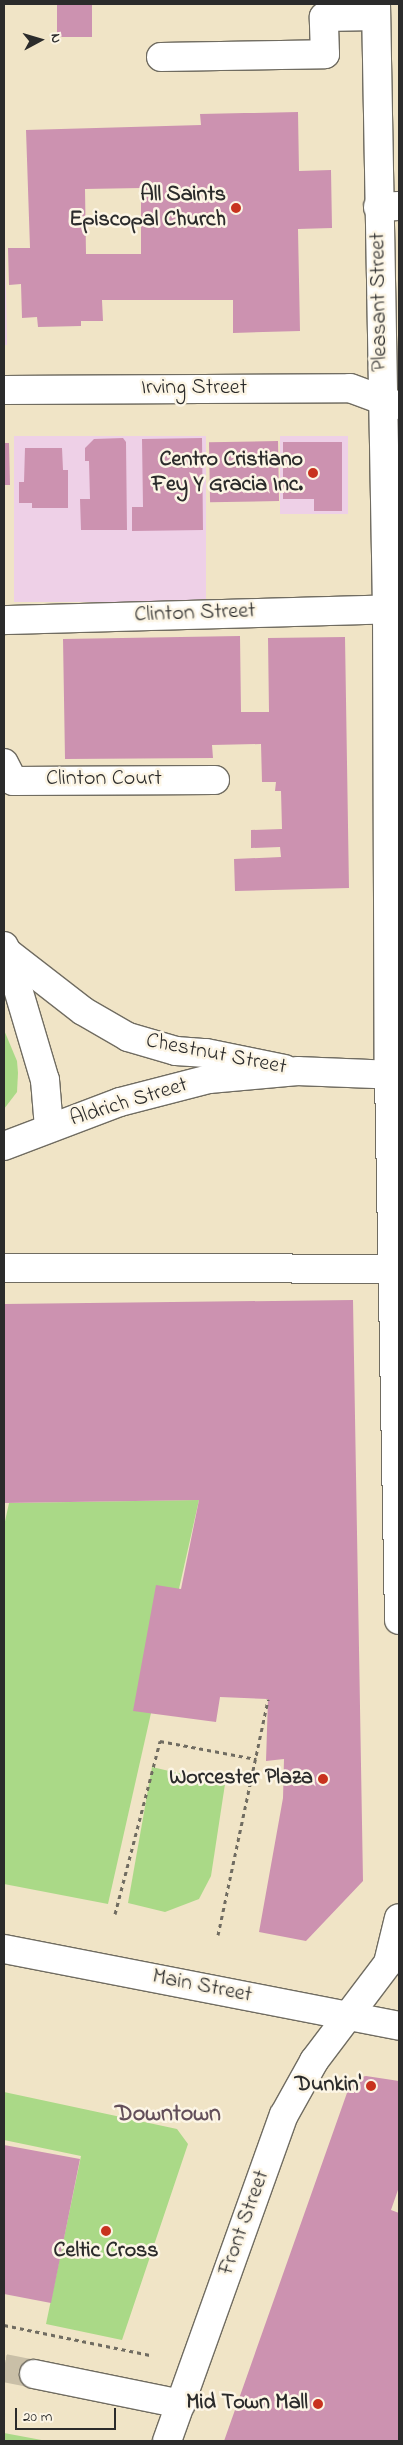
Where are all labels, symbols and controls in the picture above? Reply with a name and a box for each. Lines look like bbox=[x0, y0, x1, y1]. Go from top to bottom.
north arrow bbox=[15, 15, 65, 65]
text: N bbox=[44, 33, 66, 44]
place label: All Saints Episcopal Church bbox=[69, 182, 226, 234]
marker: All Saints Episcopal Church bbox=[230, 202, 242, 214]
street label: Pleasant Street bbox=[366, 232, 394, 372]
street label: Irving Street bbox=[141, 376, 247, 402]
place label: Centro Cristiano Fey Y Gracia Inc. bbox=[152, 447, 303, 498]
marker: Centro Cristiano Fey Y Gracia Inc. bbox=[307, 467, 319, 479]
street label: Clinton Street bbox=[134, 599, 256, 629]
street label: Clinton Court bbox=[46, 767, 162, 793]
street label: Chestnut Street bbox=[143, 1028, 289, 1082]
street label: Aldrich Street bbox=[67, 1073, 191, 1133]
place label: Worcester Plaza bbox=[169, 1766, 313, 1792]
marker: Worcester Plaza bbox=[317, 1773, 329, 1785]
street label: Main Street bbox=[150, 1964, 254, 2010]
place label: Dunkin' bbox=[295, 2073, 361, 2099]
marker: Dunkin' bbox=[365, 2080, 377, 2092]
district label: Downtown bbox=[115, 2101, 221, 2129]
street label: Front Street bbox=[214, 2167, 276, 2279]
marker: Celtic Cross bbox=[100, 2225, 112, 2237]
place label: Celtic Cross bbox=[54, 2239, 158, 2265]
place label: Mid Town Mall bbox=[186, 2391, 308, 2417]
scale bar bbox=[18, 2398, 119, 2430]
marker: Mid Town Mall bbox=[312, 2398, 324, 2410]
text: 20 m bbox=[23, 2406, 52, 2428]

